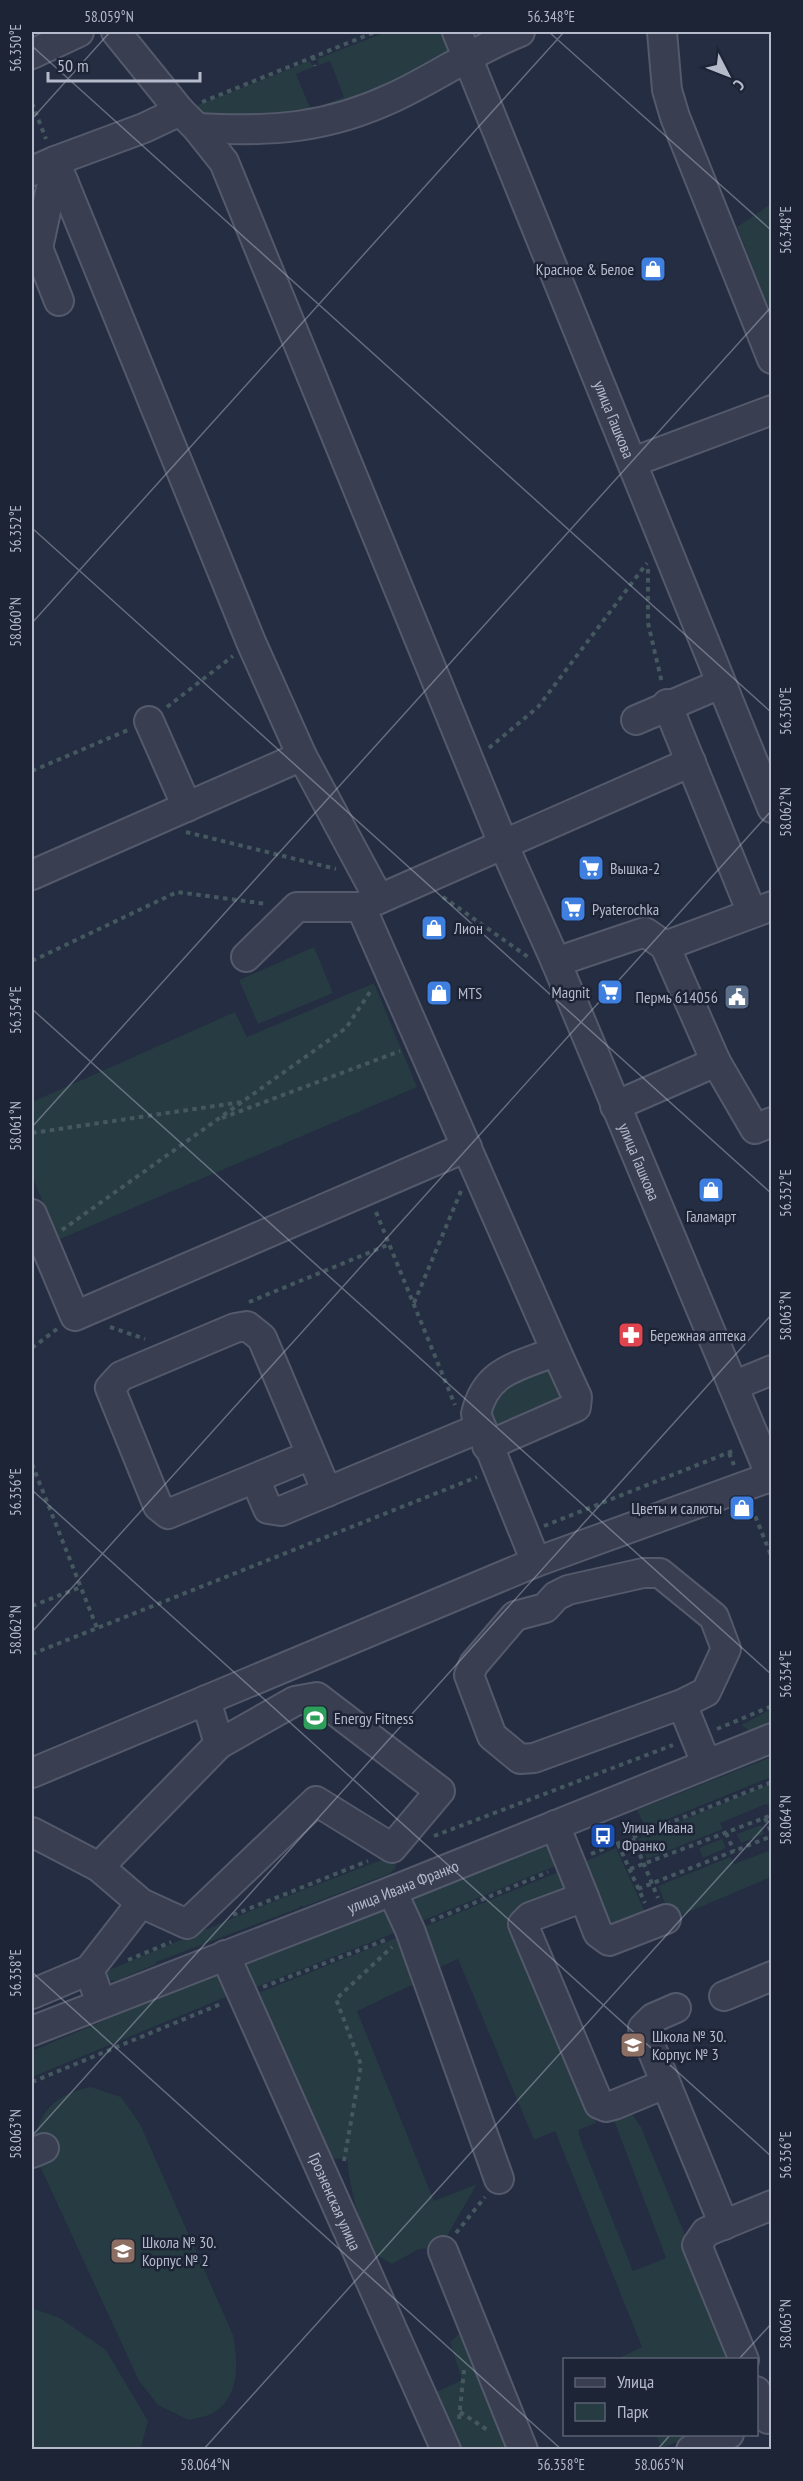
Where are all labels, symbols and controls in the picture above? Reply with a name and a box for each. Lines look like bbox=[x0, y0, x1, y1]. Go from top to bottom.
text: 58.059°N bbox=[84, 7, 134, 26]
text: 56.348°E bbox=[527, 7, 575, 26]
text: 56.350°E bbox=[6, 24, 25, 72]
scale bar bbox=[48, 45, 200, 83]
north arrow bbox=[698, 45, 758, 105]
text: 50 m bbox=[57, 54, 89, 77]
text: С bbox=[729, 76, 749, 95]
text: 56.348°E bbox=[776, 206, 795, 254]
shop icon: Красное & Белое bbox=[638, 254, 668, 284]
place label: Красное & Белое bbox=[536, 259, 634, 279]
street label: улица Гашкова bbox=[589, 377, 639, 461]
text: 56.352°E bbox=[6, 505, 25, 553]
text: 58.060°N bbox=[6, 597, 25, 647]
text: 56.350°E bbox=[776, 687, 795, 735]
text: 58.062°N bbox=[776, 787, 795, 837]
supermarket icon: Вышка-2 bbox=[576, 853, 606, 883]
place label: Вышка-2 bbox=[610, 858, 660, 878]
supermarket icon: Pyaterochka bbox=[558, 894, 588, 924]
place label: Pyaterochka bbox=[592, 899, 659, 919]
shop icon: Лион bbox=[419, 913, 449, 943]
place label: Лион bbox=[453, 918, 483, 938]
supermarket icon: Magnit bbox=[595, 977, 625, 1007]
shop icon: MTS bbox=[424, 978, 454, 1008]
place label: Magnit bbox=[552, 982, 591, 1002]
public building icon: Пермь 614056 bbox=[722, 982, 752, 1012]
place label: MTS bbox=[458, 983, 482, 1003]
text: 56.354°E bbox=[6, 986, 25, 1034]
place label: Пермь 614056 bbox=[635, 987, 718, 1007]
text: 58.061°N bbox=[6, 1101, 25, 1151]
street label: улица Гашкова bbox=[614, 1120, 664, 1203]
text: 56.352°E bbox=[776, 1169, 795, 1217]
shop icon: Галамарт bbox=[696, 1175, 726, 1205]
place label: Галамарт bbox=[686, 1206, 737, 1226]
text: 58.063°N bbox=[776, 1291, 795, 1341]
pharmacy icon: Бережная аптека bbox=[616, 1320, 646, 1350]
place label: Бережная аптека bbox=[650, 1325, 746, 1345]
text: 56.356°E bbox=[6, 1468, 25, 1516]
shop icon: Цветы и салюты bbox=[727, 1493, 757, 1523]
place label: Цветы и салюты bbox=[631, 1498, 722, 1518]
text: 58.062°N bbox=[6, 1605, 25, 1655]
text: 56.354°E bbox=[776, 1650, 795, 1698]
sports icon: Energy Fitness bbox=[300, 1703, 330, 1733]
place label: Energy Fitness bbox=[334, 1708, 414, 1728]
text: 58.064°N bbox=[776, 1795, 795, 1845]
place label: Улица Ивана Франко bbox=[622, 1817, 693, 1855]
bus stop icon: Улица Ивана Франко bbox=[588, 1821, 618, 1851]
street label: улица Ивана Франко bbox=[344, 1855, 461, 1917]
text: 56.358°E bbox=[6, 1949, 25, 1997]
place label: Школа № 30. Корпус № 3 bbox=[652, 2026, 726, 2064]
school or university icon: Школа № 30. Корпус № 3 bbox=[618, 2030, 648, 2060]
text: 58.063°N bbox=[6, 2109, 25, 2159]
text: 56.356°E bbox=[776, 2131, 795, 2179]
street label: Грозненская улица bbox=[305, 2150, 366, 2254]
place label: Школа № 30. Корпус № 2 bbox=[142, 2232, 216, 2270]
school or university icon: Школа № 30. Корпус № 2 bbox=[108, 2236, 138, 2266]
text: 58.065°N bbox=[776, 2299, 795, 2349]
legend bbox=[563, 2358, 758, 2436]
text: Улица bbox=[617, 2370, 654, 2393]
text: Парк bbox=[617, 2400, 648, 2423]
text: 58.064°N bbox=[180, 2455, 230, 2474]
text: 56.358°E bbox=[537, 2455, 585, 2474]
text: 58.065°N bbox=[634, 2455, 684, 2474]

